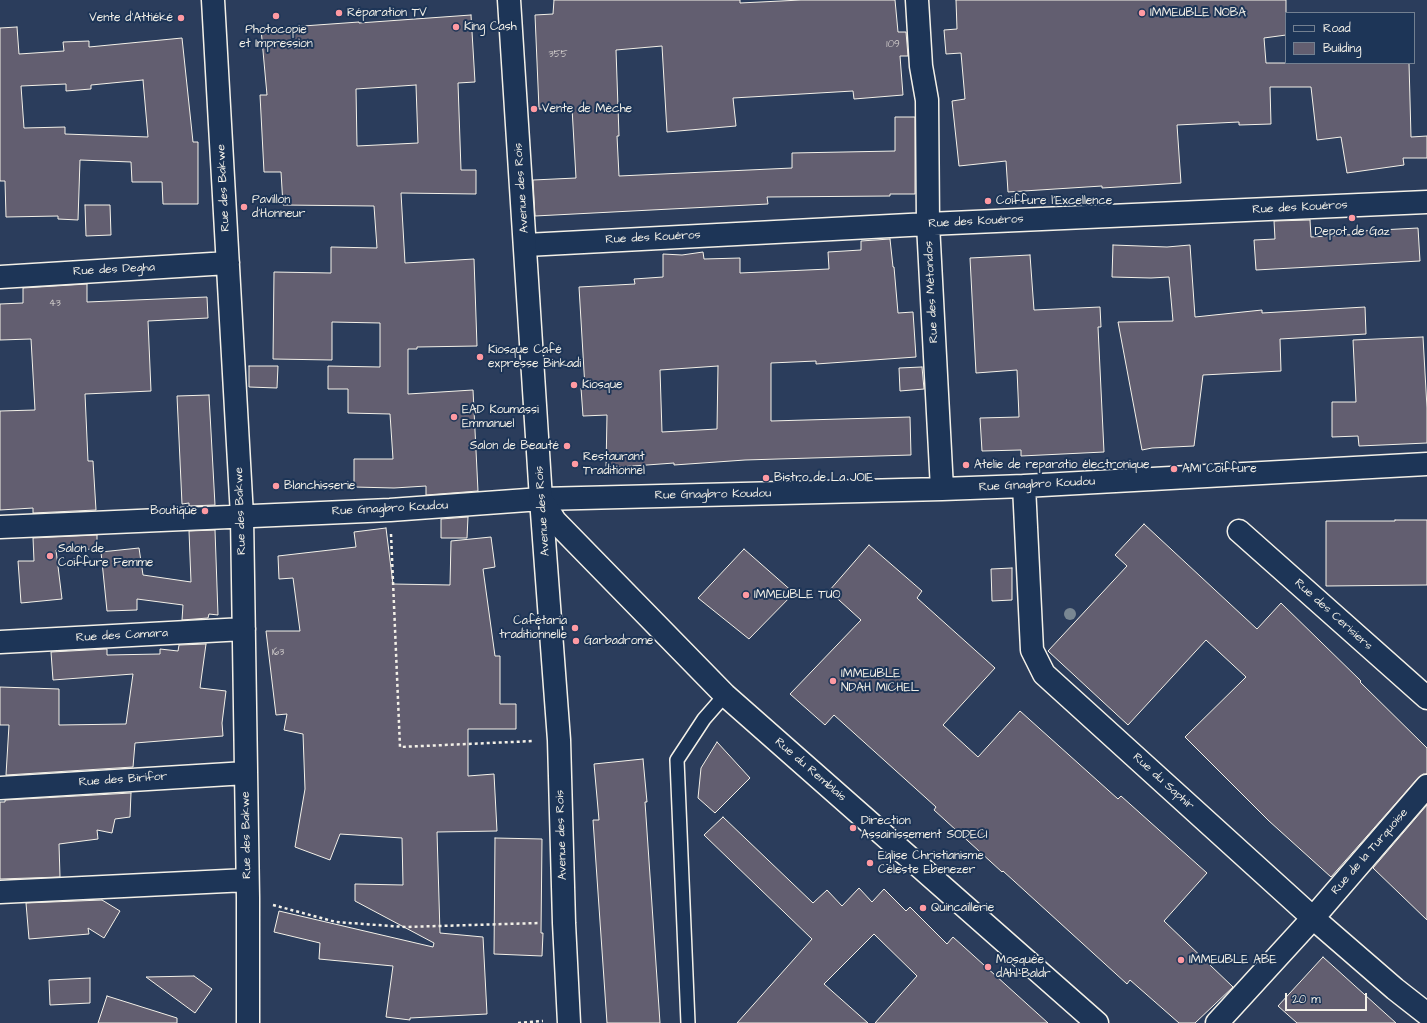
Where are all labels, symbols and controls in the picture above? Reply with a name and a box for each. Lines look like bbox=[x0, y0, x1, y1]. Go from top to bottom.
place label: Réparation TV bbox=[347, 6, 427, 20]
place label: IMMEUBLE NOBA bbox=[1150, 6, 1246, 20]
marker: Réparation TV bbox=[334, 8, 344, 18]
marker: IMMEUBLE NOBA bbox=[1137, 8, 1147, 18]
place label: Vente d'Attiéké bbox=[89, 11, 173, 25]
marker: Photocopie et Impression bbox=[271, 11, 281, 21]
legend bbox=[1285, 12, 1415, 64]
marker: Vente d'Attiéké bbox=[176, 13, 186, 23]
place label: King Cash bbox=[464, 20, 517, 34]
text: Road bbox=[1323, 20, 1351, 37]
marker: King Cash bbox=[451, 22, 461, 32]
place label: Photocopie et Impression bbox=[239, 23, 313, 51]
house number: 109 bbox=[886, 39, 900, 51]
text: Building bbox=[1323, 40, 1361, 57]
house number: 355 bbox=[548, 49, 568, 61]
place label: Vente de Mèche bbox=[542, 102, 632, 116]
marker: Vente de Mèche bbox=[529, 104, 539, 114]
street label: Avenue des Rois bbox=[512, 142, 532, 234]
street label: Rue des Bakwe bbox=[215, 144, 233, 232]
place label: Pavillon d'Honneur bbox=[252, 193, 305, 221]
place label: Coiffure l'Excellence bbox=[996, 194, 1112, 208]
marker: Coiffure l'Excellence bbox=[983, 196, 993, 206]
street label: Rue des Kouéros bbox=[1252, 198, 1348, 218]
marker: Pavillon d'Honneur bbox=[239, 202, 249, 212]
street label: Rue des Kouéros bbox=[928, 212, 1024, 232]
marker: Depot de Gaz bbox=[1347, 213, 1357, 223]
place label: Depot de Gaz bbox=[1314, 225, 1390, 239]
street label: Rue des Kouéros bbox=[605, 228, 701, 248]
street label: Rue des Métondos bbox=[922, 241, 942, 343]
street label: Rue des Degha bbox=[73, 261, 155, 279]
house number: 43 bbox=[49, 298, 61, 310]
place label: Kiosque Café expresse Binkadi bbox=[488, 343, 581, 371]
marker: Kiosque Café expresse Binkadi bbox=[475, 352, 485, 362]
place label: Kiosque bbox=[582, 378, 623, 392]
marker: Kiosque bbox=[569, 380, 579, 390]
place label: EAD Koumassi Emmanuel bbox=[462, 403, 539, 431]
marker: EAD Koumassi Emmanuel bbox=[449, 412, 459, 422]
place label: Salon de Beauté bbox=[470, 439, 559, 453]
marker: Salon de Beauté bbox=[562, 441, 572, 451]
place label: Restaurant Traditionnel bbox=[583, 450, 645, 478]
place label: Atelie de reparatio électronique bbox=[974, 458, 1150, 472]
marker: Restaurant Traditionnel bbox=[570, 459, 580, 469]
marker: Atelie de reparatio électronique bbox=[961, 460, 971, 470]
place label: AMI Coiffure bbox=[1182, 462, 1257, 476]
marker: AMI Coiffure bbox=[1169, 464, 1179, 474]
street label: Avenue des Rois bbox=[533, 465, 553, 557]
street label: Rue des Bakwe bbox=[232, 467, 250, 555]
place label: Bistro de La JOIE bbox=[774, 471, 873, 485]
marker: Bistro de La JOIE bbox=[761, 473, 771, 483]
street label: Rue Gnagbro Koudou bbox=[978, 475, 1096, 495]
place label: Blanchisserie bbox=[284, 479, 355, 493]
marker: Blanchisserie bbox=[271, 481, 281, 491]
street label: Rue Gnagbro Koudou bbox=[655, 487, 771, 503]
street label: Rue Gnagbro Koudou bbox=[331, 499, 449, 519]
place label: Boutique bbox=[150, 504, 197, 518]
marker: Boutique bbox=[200, 506, 210, 516]
place label: Salon de Coiffure Femme bbox=[58, 542, 153, 570]
marker: Salon de Coiffure Femme bbox=[45, 551, 55, 561]
street label: Rue des Cerisiers bbox=[1291, 576, 1375, 654]
place label: IMMEUBLE TUO bbox=[754, 588, 841, 602]
marker: IMMEUBLE TUO bbox=[741, 590, 751, 600]
place label: Cafétaria traditionnelle bbox=[499, 614, 567, 642]
marker: Cafétaria traditionnelle bbox=[570, 623, 580, 633]
street label: Rue des Camara bbox=[76, 626, 168, 646]
place label: Garbadrome bbox=[584, 634, 653, 648]
marker: Garbadrome bbox=[571, 636, 581, 646]
house number: 163 bbox=[272, 647, 284, 659]
place label: IMMEUBLE NDAH MICHEL bbox=[841, 667, 919, 695]
marker: IMMEUBLE NDAH MICHEL bbox=[828, 676, 838, 686]
street label: Rue du Remblais bbox=[771, 735, 849, 805]
street label: Rue du Saphir bbox=[1129, 751, 1197, 813]
street label: Rue des Birifor bbox=[78, 770, 168, 790]
street label: Avenue des Rois bbox=[553, 790, 571, 880]
street label: Rue des Bakwe bbox=[239, 791, 255, 879]
street label: Rue de la Turquoise bbox=[1329, 806, 1411, 898]
place label: Direction Assainissement SODECI bbox=[861, 814, 987, 842]
marker: Direction Assainissement SODECI bbox=[848, 823, 858, 833]
place label: Eglise Christianisme Céleste Ebenezer bbox=[878, 849, 984, 877]
marker: Eglise Christianisme Céleste Ebenezer bbox=[865, 858, 875, 868]
place label: Quincaillerie bbox=[931, 901, 994, 915]
marker: Quincaillerie bbox=[918, 903, 928, 913]
place label: Mosquée dAhl-Baldr bbox=[996, 953, 1051, 981]
place label: IMMEUBLE ABE bbox=[1189, 953, 1277, 967]
marker: IMMEUBLE ABE bbox=[1176, 955, 1186, 965]
marker: Mosquée dAhl-Baldr bbox=[983, 962, 993, 972]
scale bar bbox=[1287, 985, 1369, 1011]
text: 20 m bbox=[1292, 991, 1321, 1008]

